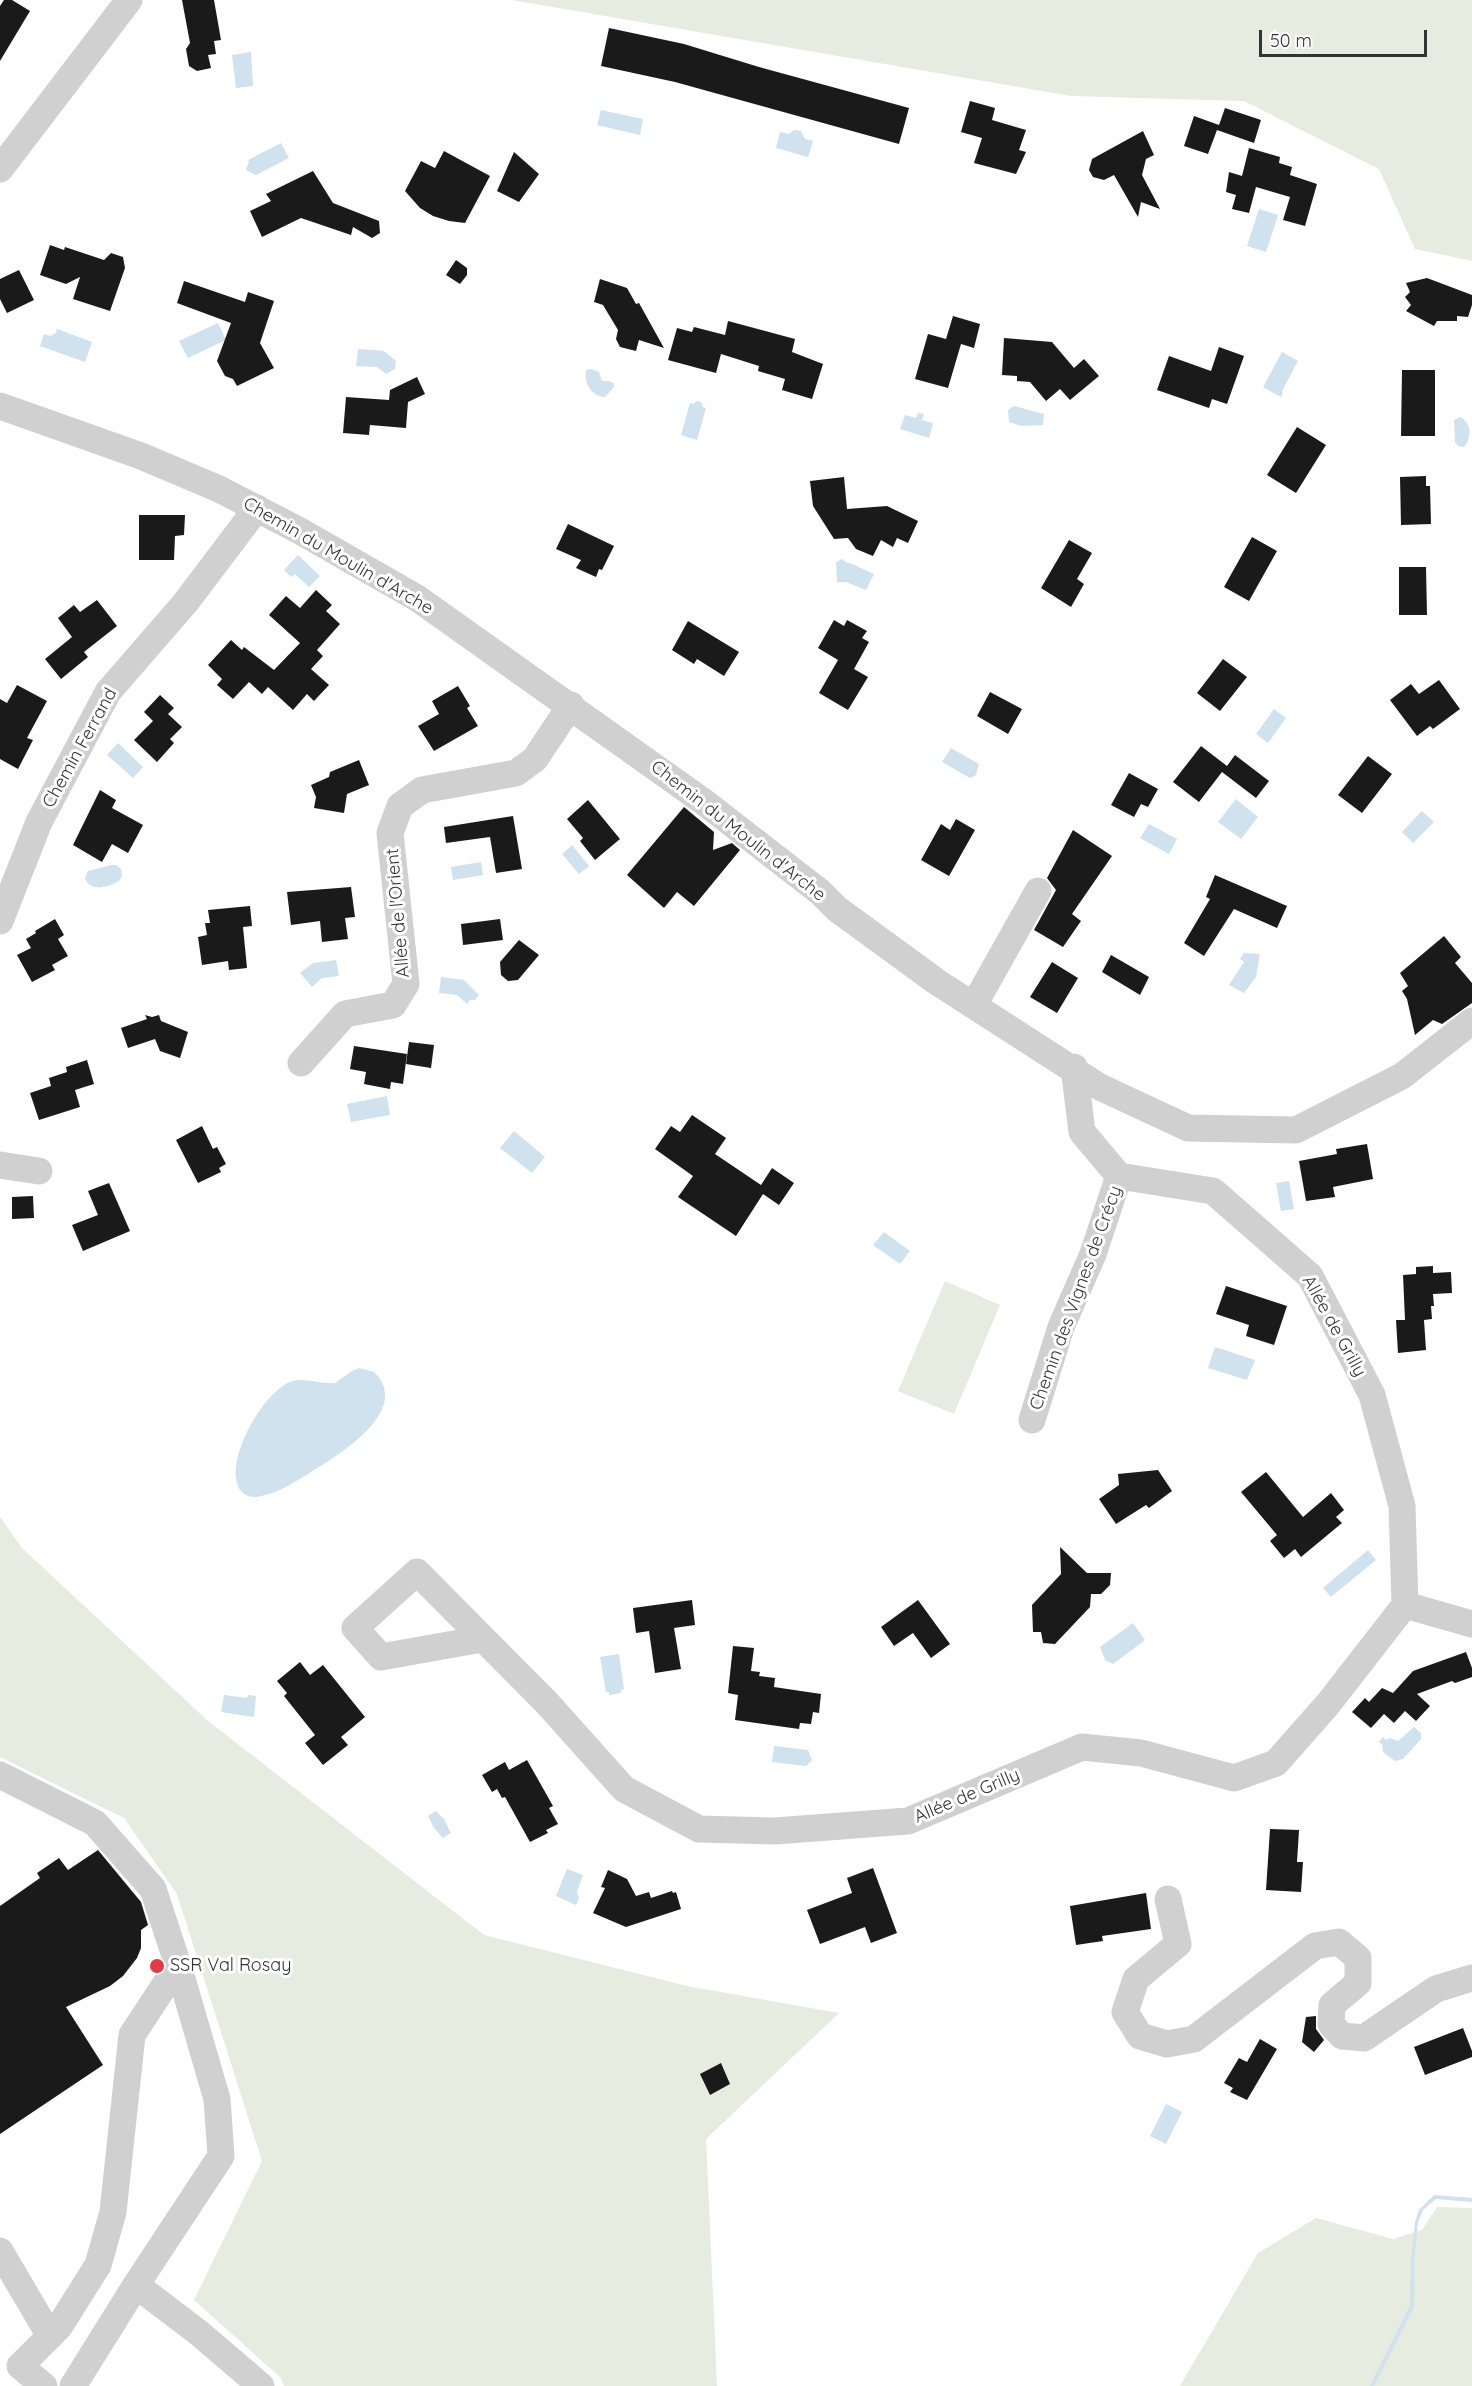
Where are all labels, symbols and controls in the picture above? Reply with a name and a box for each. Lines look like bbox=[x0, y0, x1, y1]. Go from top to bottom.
scale bar bbox=[1262, 18, 1430, 56]
text: 50 m bbox=[1270, 29, 1312, 52]
street label: Chemin du Moulin d'Arche bbox=[239, 493, 437, 619]
street label: Chemin Ferrand bbox=[38, 684, 122, 812]
street label: Chemin du Moulin d'Arche bbox=[646, 756, 830, 906]
street label: Allée de l'Orient bbox=[382, 847, 414, 979]
street label: Chemin des Vignes de Crécy bbox=[1025, 1183, 1127, 1413]
street label: Allée de Grilly bbox=[1297, 1272, 1371, 1380]
street label: Allée de Grilly bbox=[911, 1764, 1023, 1828]
place label: SSR Val Rosay bbox=[170, 1955, 291, 1977]
marker: SSR Val Rosay bbox=[148, 1957, 166, 1975]

